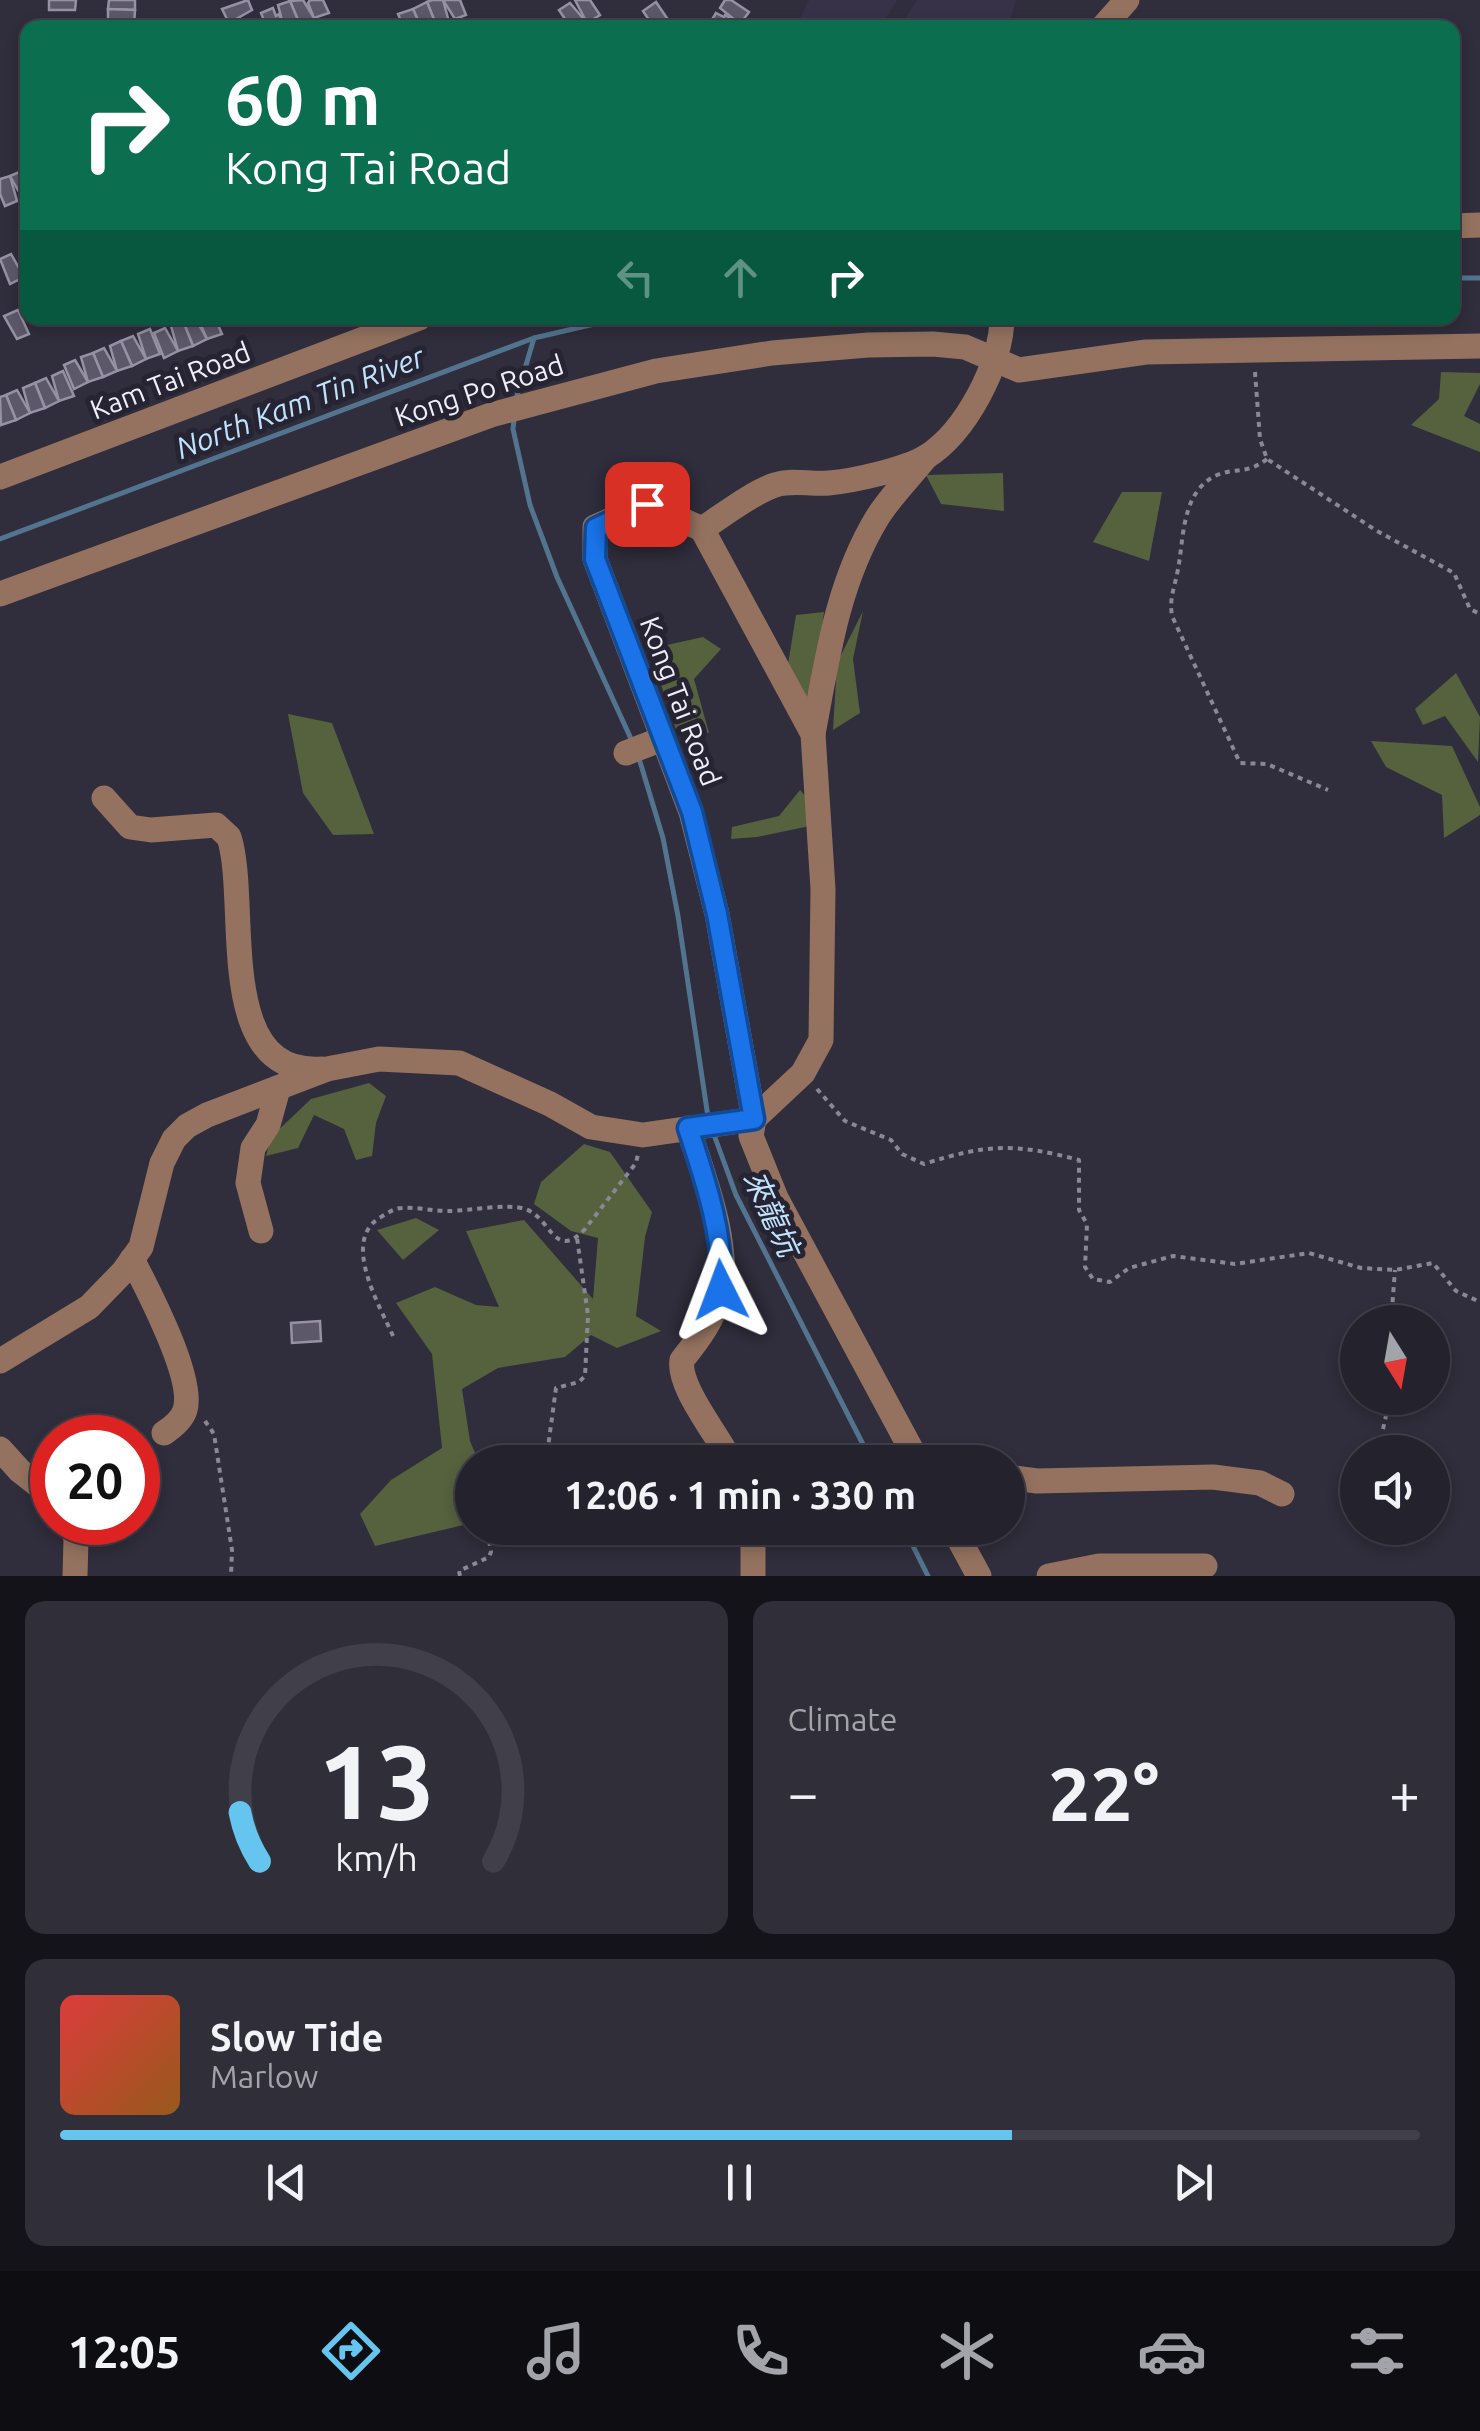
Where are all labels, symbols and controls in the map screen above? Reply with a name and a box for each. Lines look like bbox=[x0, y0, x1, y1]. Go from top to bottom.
icon: right bbox=[60, 60, 190, 190]
text: 60 m bbox=[225, 60, 381, 138]
text: Kong Tai Road bbox=[225, 142, 511, 193]
icon: left bbox=[608, 250, 663, 305]
icon: ahead bbox=[713, 250, 768, 305]
icon: right bbox=[818, 250, 873, 305]
street label: Kam Tai Road bbox=[86, 335, 254, 425]
water label: North Kam Tin River bbox=[171, 338, 430, 465]
street label: Kong Po Road bbox=[391, 348, 567, 432]
pin bbox=[605, 462, 690, 547]
icon: arrive bbox=[620, 477, 675, 532]
street label: Kong Tai Road bbox=[635, 612, 727, 790]
water label: 來龍坑 bbox=[738, 1165, 808, 1265]
position arrow bbox=[669, 1238, 773, 1342]
north arrow bbox=[1340, 1305, 1450, 1415]
map controls bbox=[1340, 1305, 1450, 1545]
speed limit sign: 20 bbox=[30, 1415, 160, 1545]
button: sound bbox=[1340, 1435, 1450, 1545]
text: 12:06 · 1 min · 330 m bbox=[564, 1474, 916, 1516]
text: Climate bbox=[788, 1701, 898, 1737]
text: 13 bbox=[318, 1722, 435, 1839]
text: 22° bbox=[1048, 1751, 1159, 1835]
text: − bbox=[788, 1762, 819, 1823]
text: + bbox=[1389, 1762, 1420, 1823]
text: km/h bbox=[335, 1838, 418, 1878]
text: Slow Tide bbox=[210, 2016, 383, 2058]
text: Marlow bbox=[210, 2058, 318, 2094]
icon: previous bbox=[259, 2155, 314, 2210]
icon: pause bbox=[712, 2155, 767, 2210]
icon: next bbox=[1166, 2155, 1221, 2210]
icon: directions bbox=[316, 2316, 386, 2386]
icon: music bbox=[521, 2316, 591, 2386]
icon: phone bbox=[726, 2316, 796, 2386]
icon: climate bbox=[932, 2316, 1002, 2386]
icon: car bbox=[1137, 2316, 1207, 2386]
icon: filters bbox=[1342, 2316, 1412, 2386]
text: 12:05 bbox=[68, 2326, 180, 2377]

